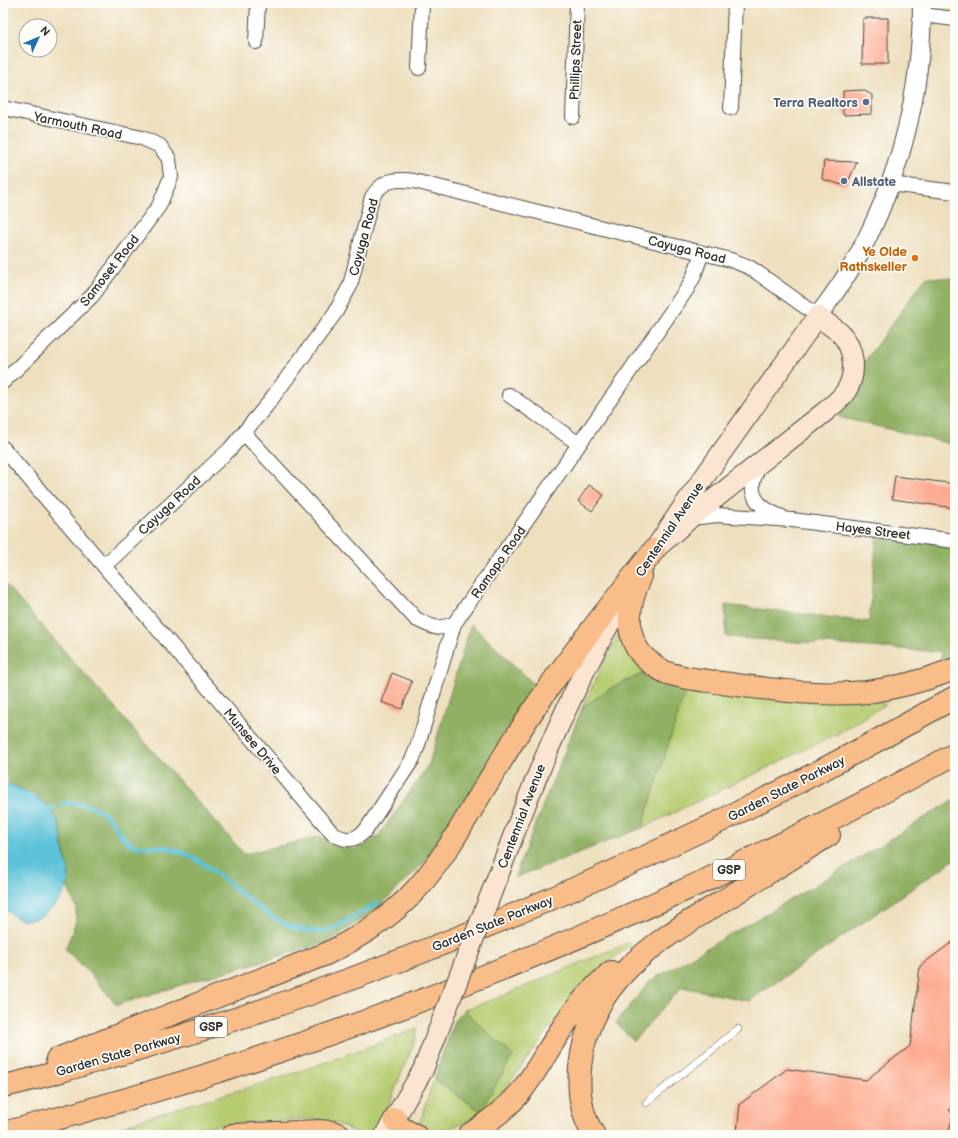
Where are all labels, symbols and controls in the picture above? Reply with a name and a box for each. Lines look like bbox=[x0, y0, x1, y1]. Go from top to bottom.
north arrow bbox=[18, 18, 58, 58]
street label: Phillips Street bbox=[567, 20, 585, 100]
text: N bbox=[37, 24, 52, 39]
place label: Terra Realtors bbox=[773, 95, 858, 111]
marker: Terra Realtors bbox=[861, 97, 871, 107]
street label: Yarmouth Road bbox=[31, 109, 123, 143]
place label: Allstate bbox=[851, 174, 897, 190]
marker: Allstate bbox=[839, 176, 849, 186]
street label: Cayuga Road bbox=[346, 197, 382, 278]
street label: Samoset Road bbox=[77, 232, 143, 310]
street label: Cayuga Road bbox=[646, 233, 727, 267]
place label: Ye Olde Rathskeller bbox=[840, 244, 908, 275]
marker: Ye Olde Rathskeller bbox=[910, 253, 920, 263]
street label: Cayuga Road bbox=[135, 473, 204, 539]
street label: Centennial Avenue bbox=[632, 479, 708, 580]
street label: Hayes Street bbox=[835, 518, 911, 544]
street label: Ramapo Road bbox=[468, 523, 530, 602]
street label: Munsee Drive bbox=[220, 705, 285, 778]
street label: Garden State Parkway bbox=[725, 752, 848, 825]
street label: Centennial Avenue bbox=[495, 762, 549, 871]
road number: GSP bbox=[713, 860, 745, 880]
street label: Garden State Parkway bbox=[430, 892, 555, 955]
road number: GSP bbox=[195, 1017, 227, 1037]
street label: Garden State Parkway bbox=[54, 1029, 183, 1080]

